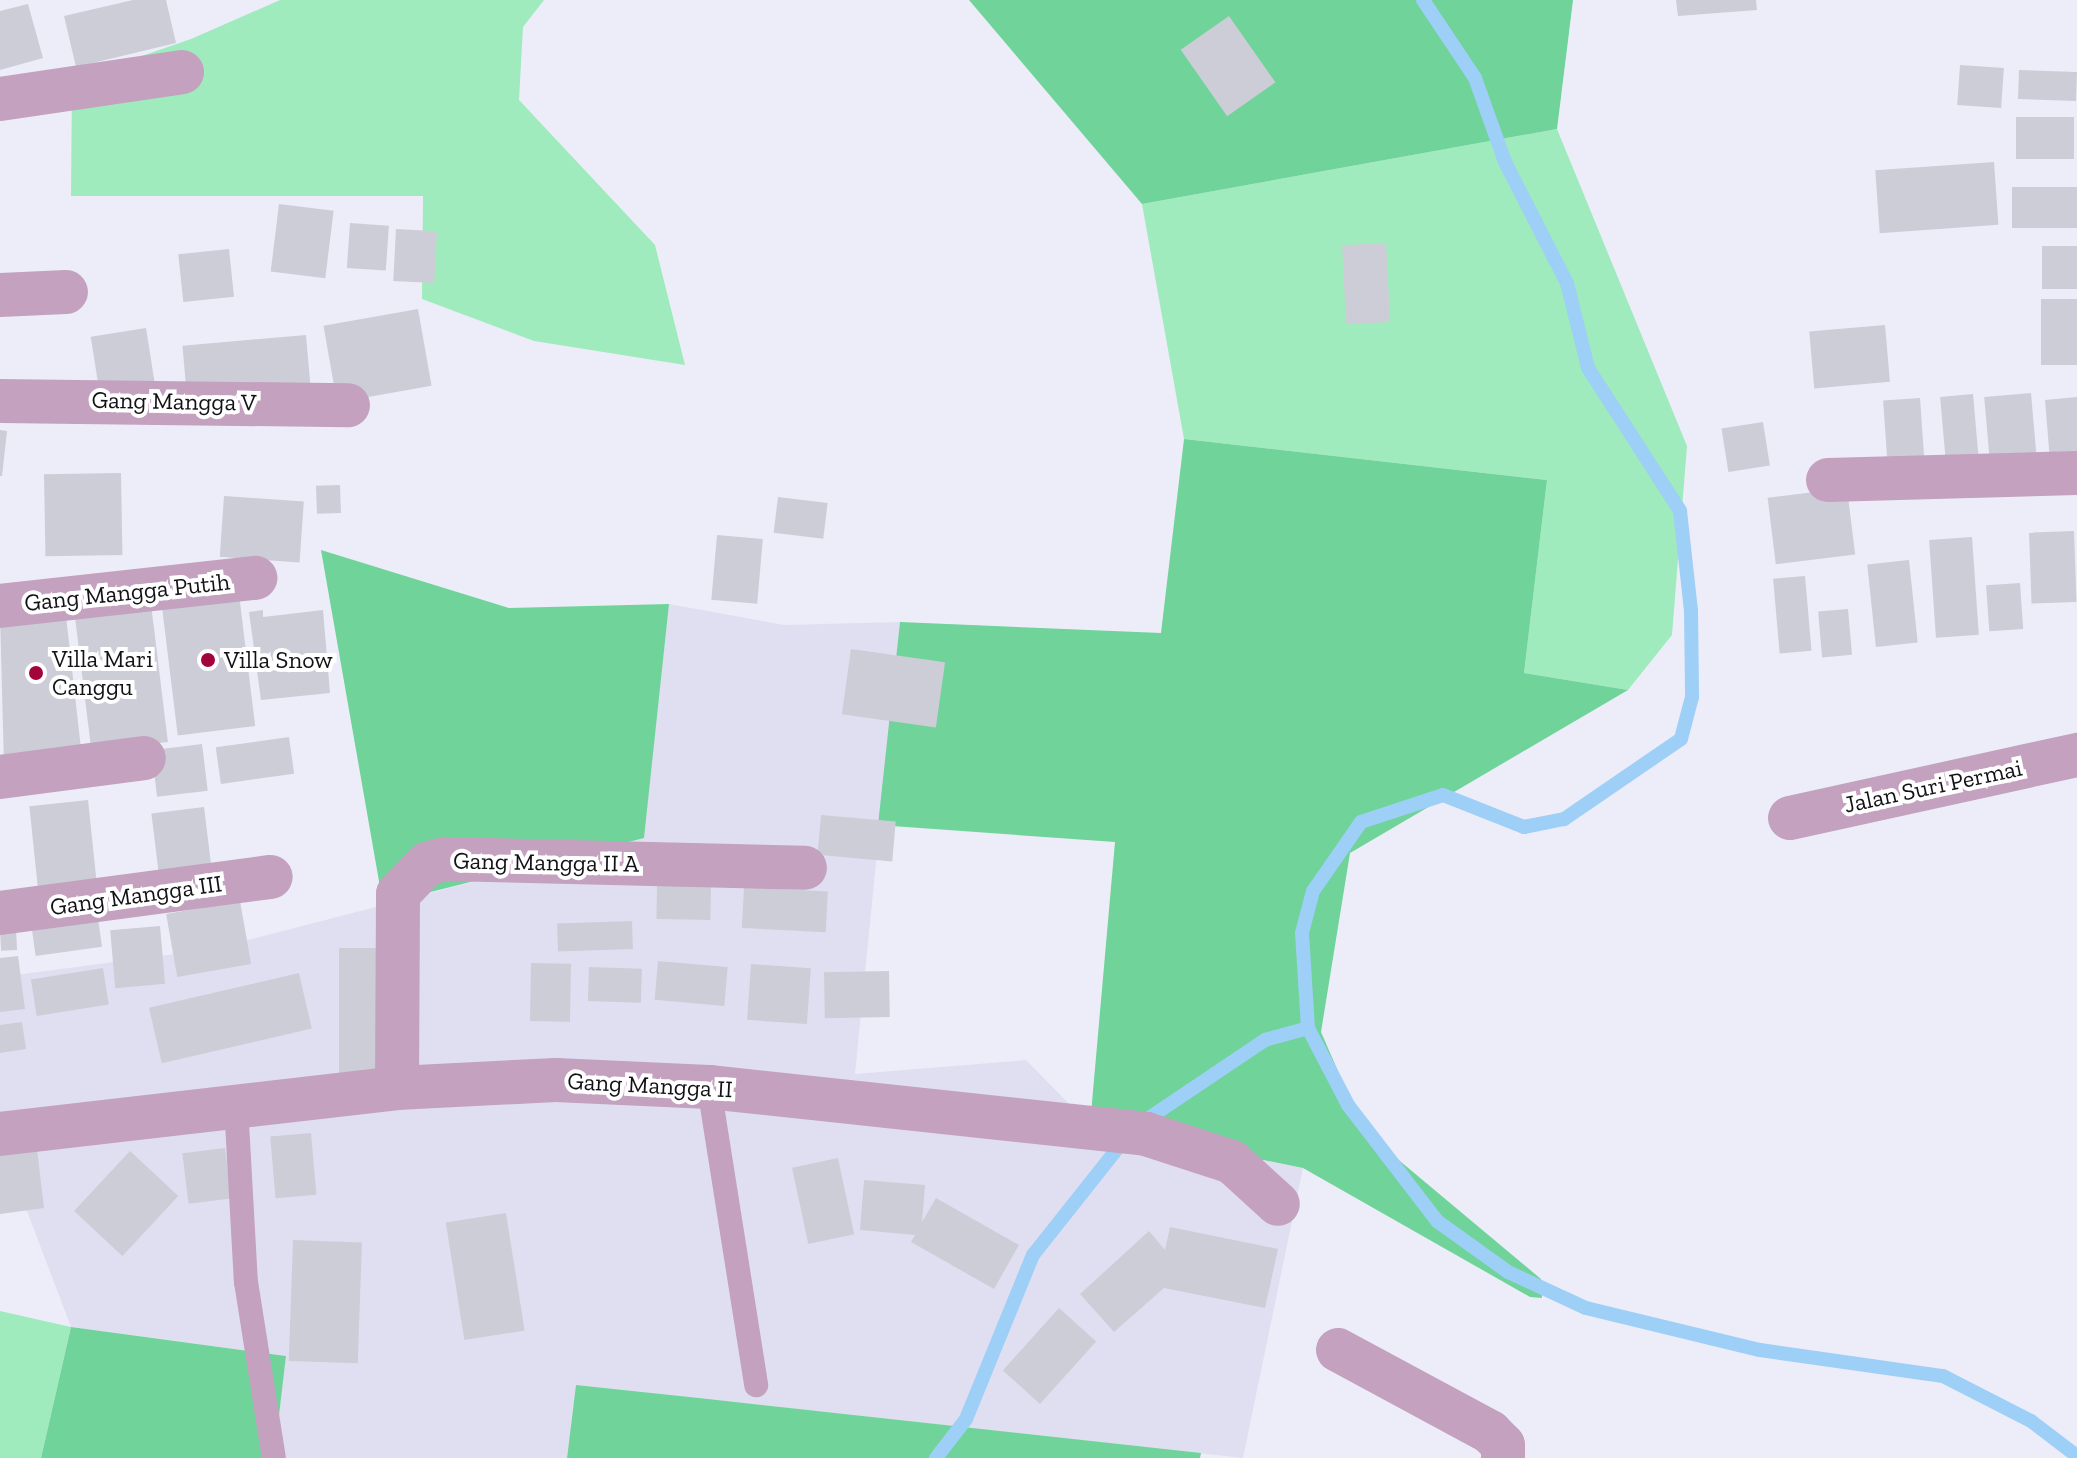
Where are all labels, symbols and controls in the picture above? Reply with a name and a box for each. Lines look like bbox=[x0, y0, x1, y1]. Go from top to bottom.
street label: Gang Mangga V bbox=[91, 385, 257, 417]
street label: Gang Mangga Putih bbox=[23, 567, 231, 617]
place label: Villa Mari Canggu bbox=[52, 645, 153, 701]
place label: Villa Snow bbox=[224, 646, 333, 674]
marker: Villa Snow bbox=[199, 651, 217, 669]
marker: Villa Mari Canggu bbox=[27, 664, 45, 682]
street label: Jalan Suri Permai bbox=[1841, 753, 2025, 819]
street label: Gang Mangga II A bbox=[452, 846, 640, 878]
street label: Gang Mangga III bbox=[48, 869, 224, 921]
street label: Gang Mangga II bbox=[567, 1066, 733, 1104]

